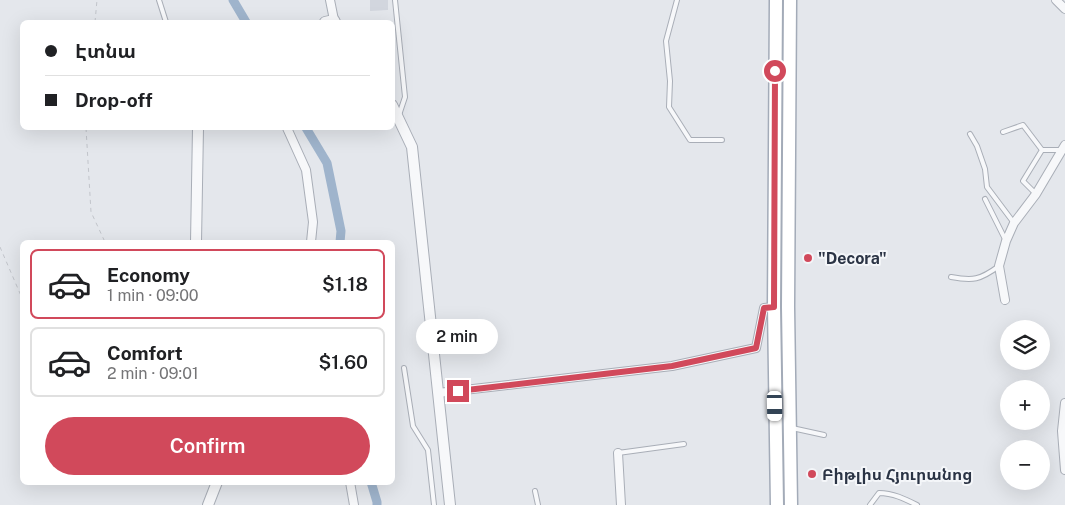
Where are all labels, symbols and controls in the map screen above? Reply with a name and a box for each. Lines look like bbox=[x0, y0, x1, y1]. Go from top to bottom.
text: Էտնա bbox=[75, 40, 136, 62]
route start bbox=[764, 60, 786, 82]
text: Drop-off bbox=[75, 89, 152, 111]
place label: "Decora" bbox=[818, 249, 887, 268]
marker: "Decora" bbox=[802, 252, 814, 264]
icon: car bbox=[47, 262, 92, 307]
text: Economy bbox=[107, 264, 190, 286]
text: $1.18 bbox=[322, 273, 368, 295]
text: 1 min · 09:00 bbox=[107, 286, 199, 305]
callout: 2 min bbox=[417, 318, 499, 354]
map controls bbox=[1000, 320, 1050, 490]
button: layers bbox=[1000, 320, 1050, 370]
text: 2 min bbox=[436, 327, 478, 346]
icon: car bbox=[47, 340, 92, 385]
text: Comfort bbox=[107, 342, 183, 364]
text: $1.60 bbox=[318, 351, 368, 373]
text: 2 min · 09:01 bbox=[107, 364, 199, 383]
route end bbox=[447, 380, 469, 402]
button: + bbox=[1000, 380, 1050, 430]
car bbox=[767, 391, 782, 421]
button: Confirm bbox=[45, 417, 370, 475]
button: − bbox=[1000, 440, 1050, 490]
place label: Բիթլիս Հյուրանոց bbox=[822, 465, 972, 484]
marker: Բիթլիս Հյուրանոց bbox=[806, 468, 818, 480]

